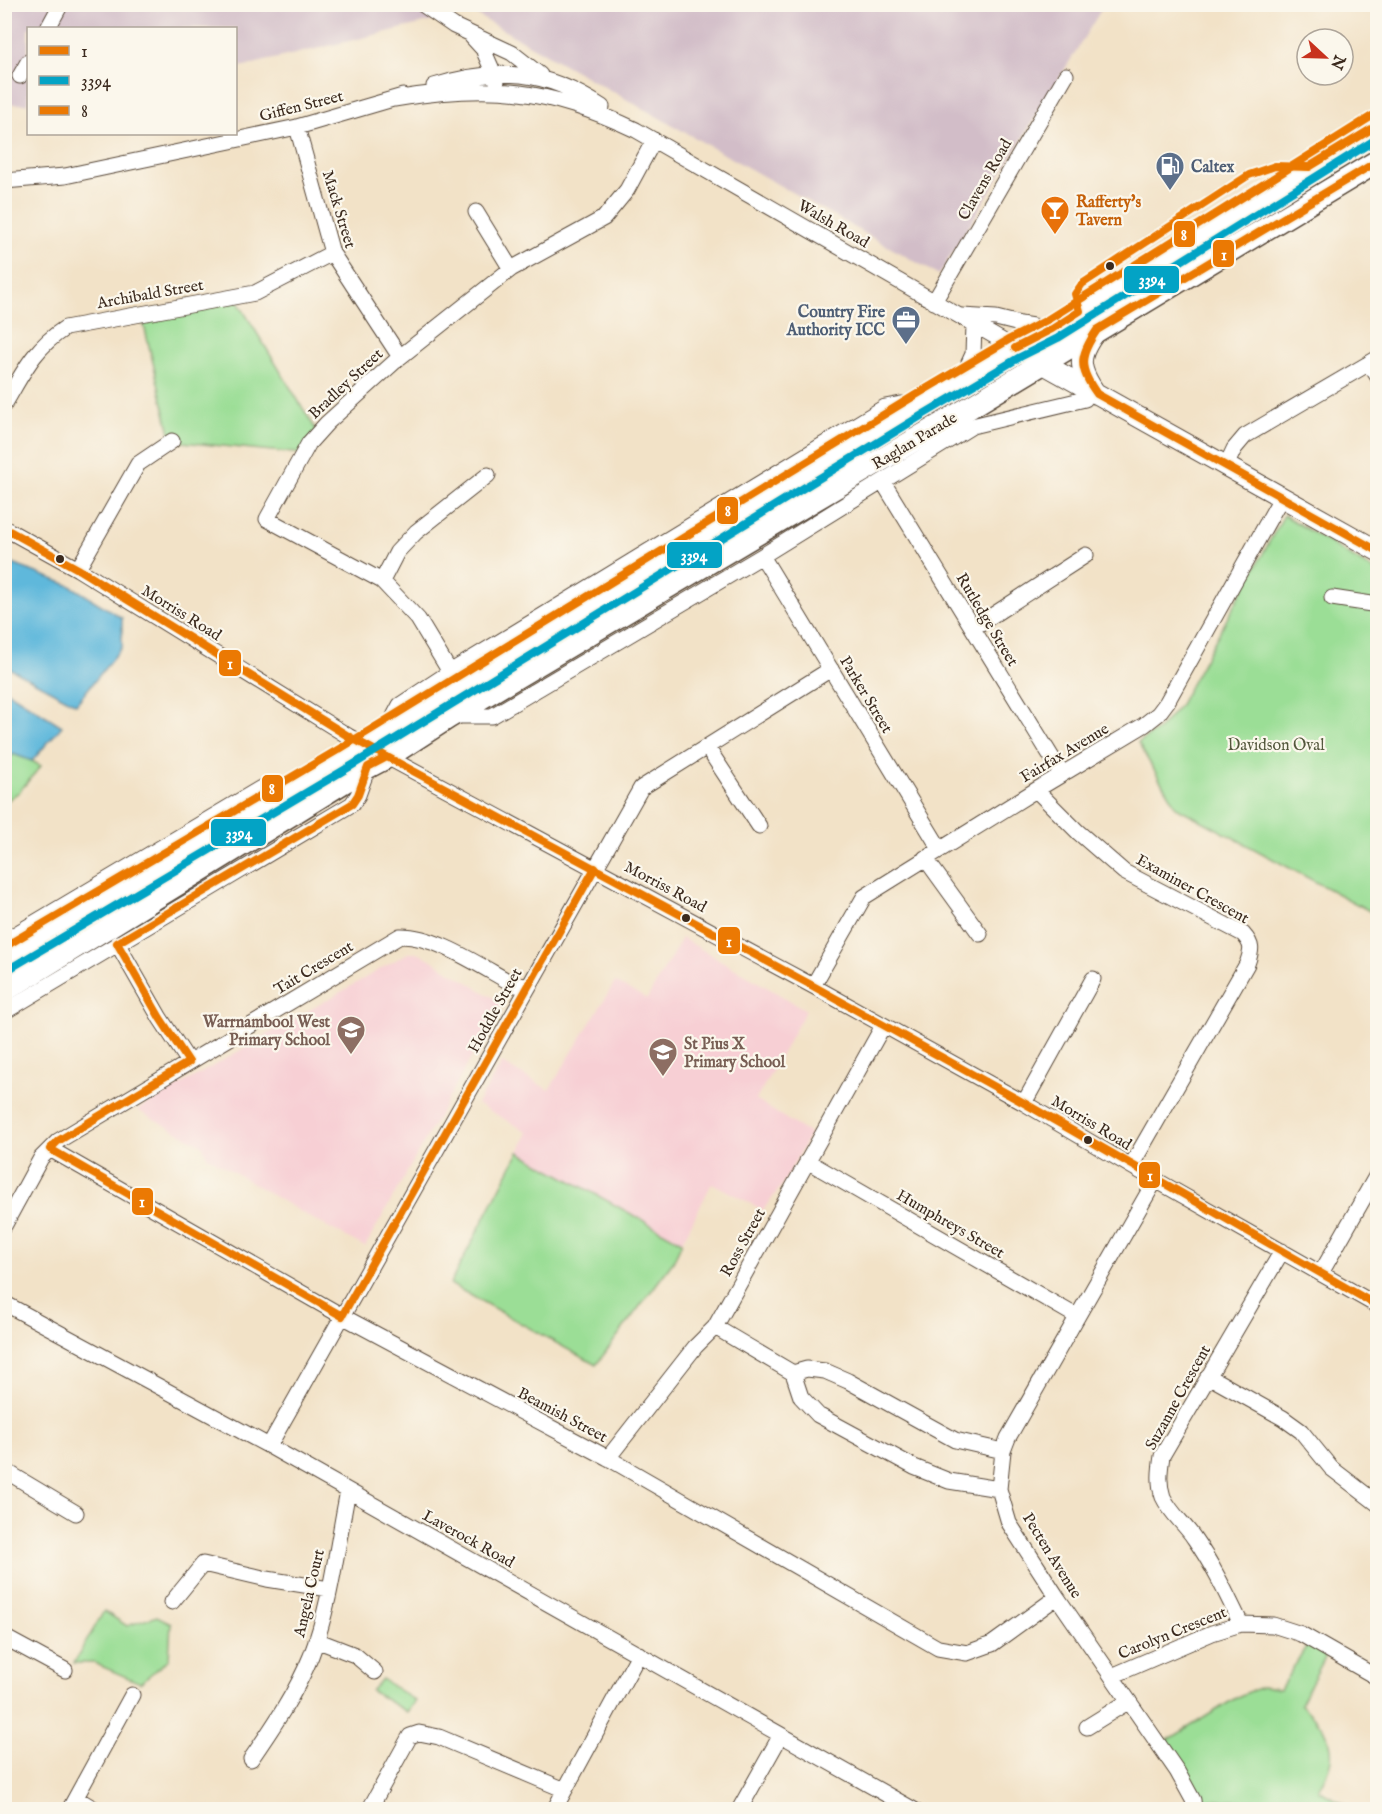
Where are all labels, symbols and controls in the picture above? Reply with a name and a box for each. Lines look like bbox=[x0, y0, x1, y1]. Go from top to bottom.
legend bbox=[27, 27, 237, 135]
north arrow bbox=[1295, 27, 1355, 87]
text: 1 bbox=[81, 41, 88, 64]
text: N bbox=[1325, 51, 1349, 72]
text: 3394 bbox=[81, 71, 111, 94]
street label: Giffen Street bbox=[258, 87, 346, 127]
text: 8 bbox=[81, 101, 88, 124]
street label: Clavens Road bbox=[954, 135, 1017, 224]
fuel station icon: Caltex bbox=[1154, 150, 1186, 192]
place label: Caltex bbox=[1191, 158, 1235, 178]
street label: Mack Street bbox=[317, 168, 360, 252]
place label: Rafferty's Tavern bbox=[1075, 193, 1141, 231]
bar icon: Rafferty's Tavern bbox=[1039, 194, 1071, 236]
street label: Walsh Road bbox=[794, 196, 873, 253]
line badge: 8 bbox=[1173, 220, 1196, 248]
text: 8 bbox=[1181, 226, 1187, 246]
line badge: 1 bbox=[1212, 239, 1235, 268]
text: 1 bbox=[1221, 246, 1227, 266]
unlabelled marker bbox=[1104, 260, 1116, 272]
line badge: 3394 bbox=[1123, 265, 1180, 294]
text: 3394 bbox=[1139, 271, 1166, 291]
street label: Archibald Street bbox=[95, 276, 206, 314]
place label: Country Fire Authority ICC bbox=[786, 303, 886, 341]
office icon: Country Fire Authority ICC bbox=[890, 304, 922, 346]
street label: Bradley Street bbox=[305, 345, 388, 424]
street label: Raglan Parade bbox=[869, 408, 961, 475]
line badge: 8 bbox=[716, 496, 739, 525]
text: 8 bbox=[725, 502, 731, 522]
line badge: 3394 bbox=[666, 541, 723, 569]
text: 3394 bbox=[681, 547, 708, 567]
unlabelled marker bbox=[54, 553, 66, 565]
street label: Rutledge Street bbox=[951, 570, 1022, 671]
street label: Morriss Road bbox=[137, 581, 225, 646]
line badge: 1 bbox=[218, 649, 242, 677]
street label: Parker Street bbox=[834, 653, 896, 738]
text: 1 bbox=[227, 655, 233, 675]
street label: Fairfax Avenue bbox=[1017, 719, 1113, 788]
park label: Davidson Oval bbox=[1227, 736, 1325, 756]
line badge: 8 bbox=[261, 774, 284, 803]
text: 8 bbox=[269, 780, 275, 800]
line badge: 3394 bbox=[210, 818, 267, 847]
text: 3394 bbox=[226, 825, 253, 845]
street label: Examiner Crescent bbox=[1132, 850, 1252, 929]
street label: Morriss Road bbox=[620, 858, 710, 918]
unlabelled marker bbox=[680, 912, 692, 924]
line badge: 1 bbox=[717, 926, 741, 955]
text: 1 bbox=[726, 933, 732, 953]
street label: Tait Crescent bbox=[271, 937, 358, 1000]
street label: Hoddle Street bbox=[464, 965, 528, 1057]
place label: Warrnambool West Primary School bbox=[202, 1013, 331, 1051]
school or university icon: Warrnambool West Primary School bbox=[335, 1014, 367, 1056]
place label: St Pius X Primary School bbox=[684, 1035, 786, 1073]
school or university icon: St Pius X Primary School bbox=[647, 1036, 679, 1078]
street label: Morriss Road bbox=[1047, 1092, 1135, 1156]
unlabelled marker bbox=[1082, 1134, 1094, 1146]
line badge: 1 bbox=[1138, 1161, 1161, 1189]
text: 1 bbox=[1147, 1167, 1153, 1187]
street label: Humphreys Street bbox=[892, 1186, 1008, 1264]
line badge: 1 bbox=[131, 1187, 154, 1216]
text: 1 bbox=[139, 1193, 145, 1213]
street label: Ross Street bbox=[717, 1205, 771, 1281]
street label: Suzanne Crescent bbox=[1142, 1341, 1216, 1454]
street label: Beamish Street bbox=[514, 1384, 611, 1448]
street label: Laverock Road bbox=[419, 1506, 518, 1573]
street label: Pecten Avenue bbox=[1017, 1510, 1085, 1602]
street label: Angela Court bbox=[290, 1547, 330, 1640]
street label: Carolyn Crescent bbox=[1116, 1603, 1230, 1665]

